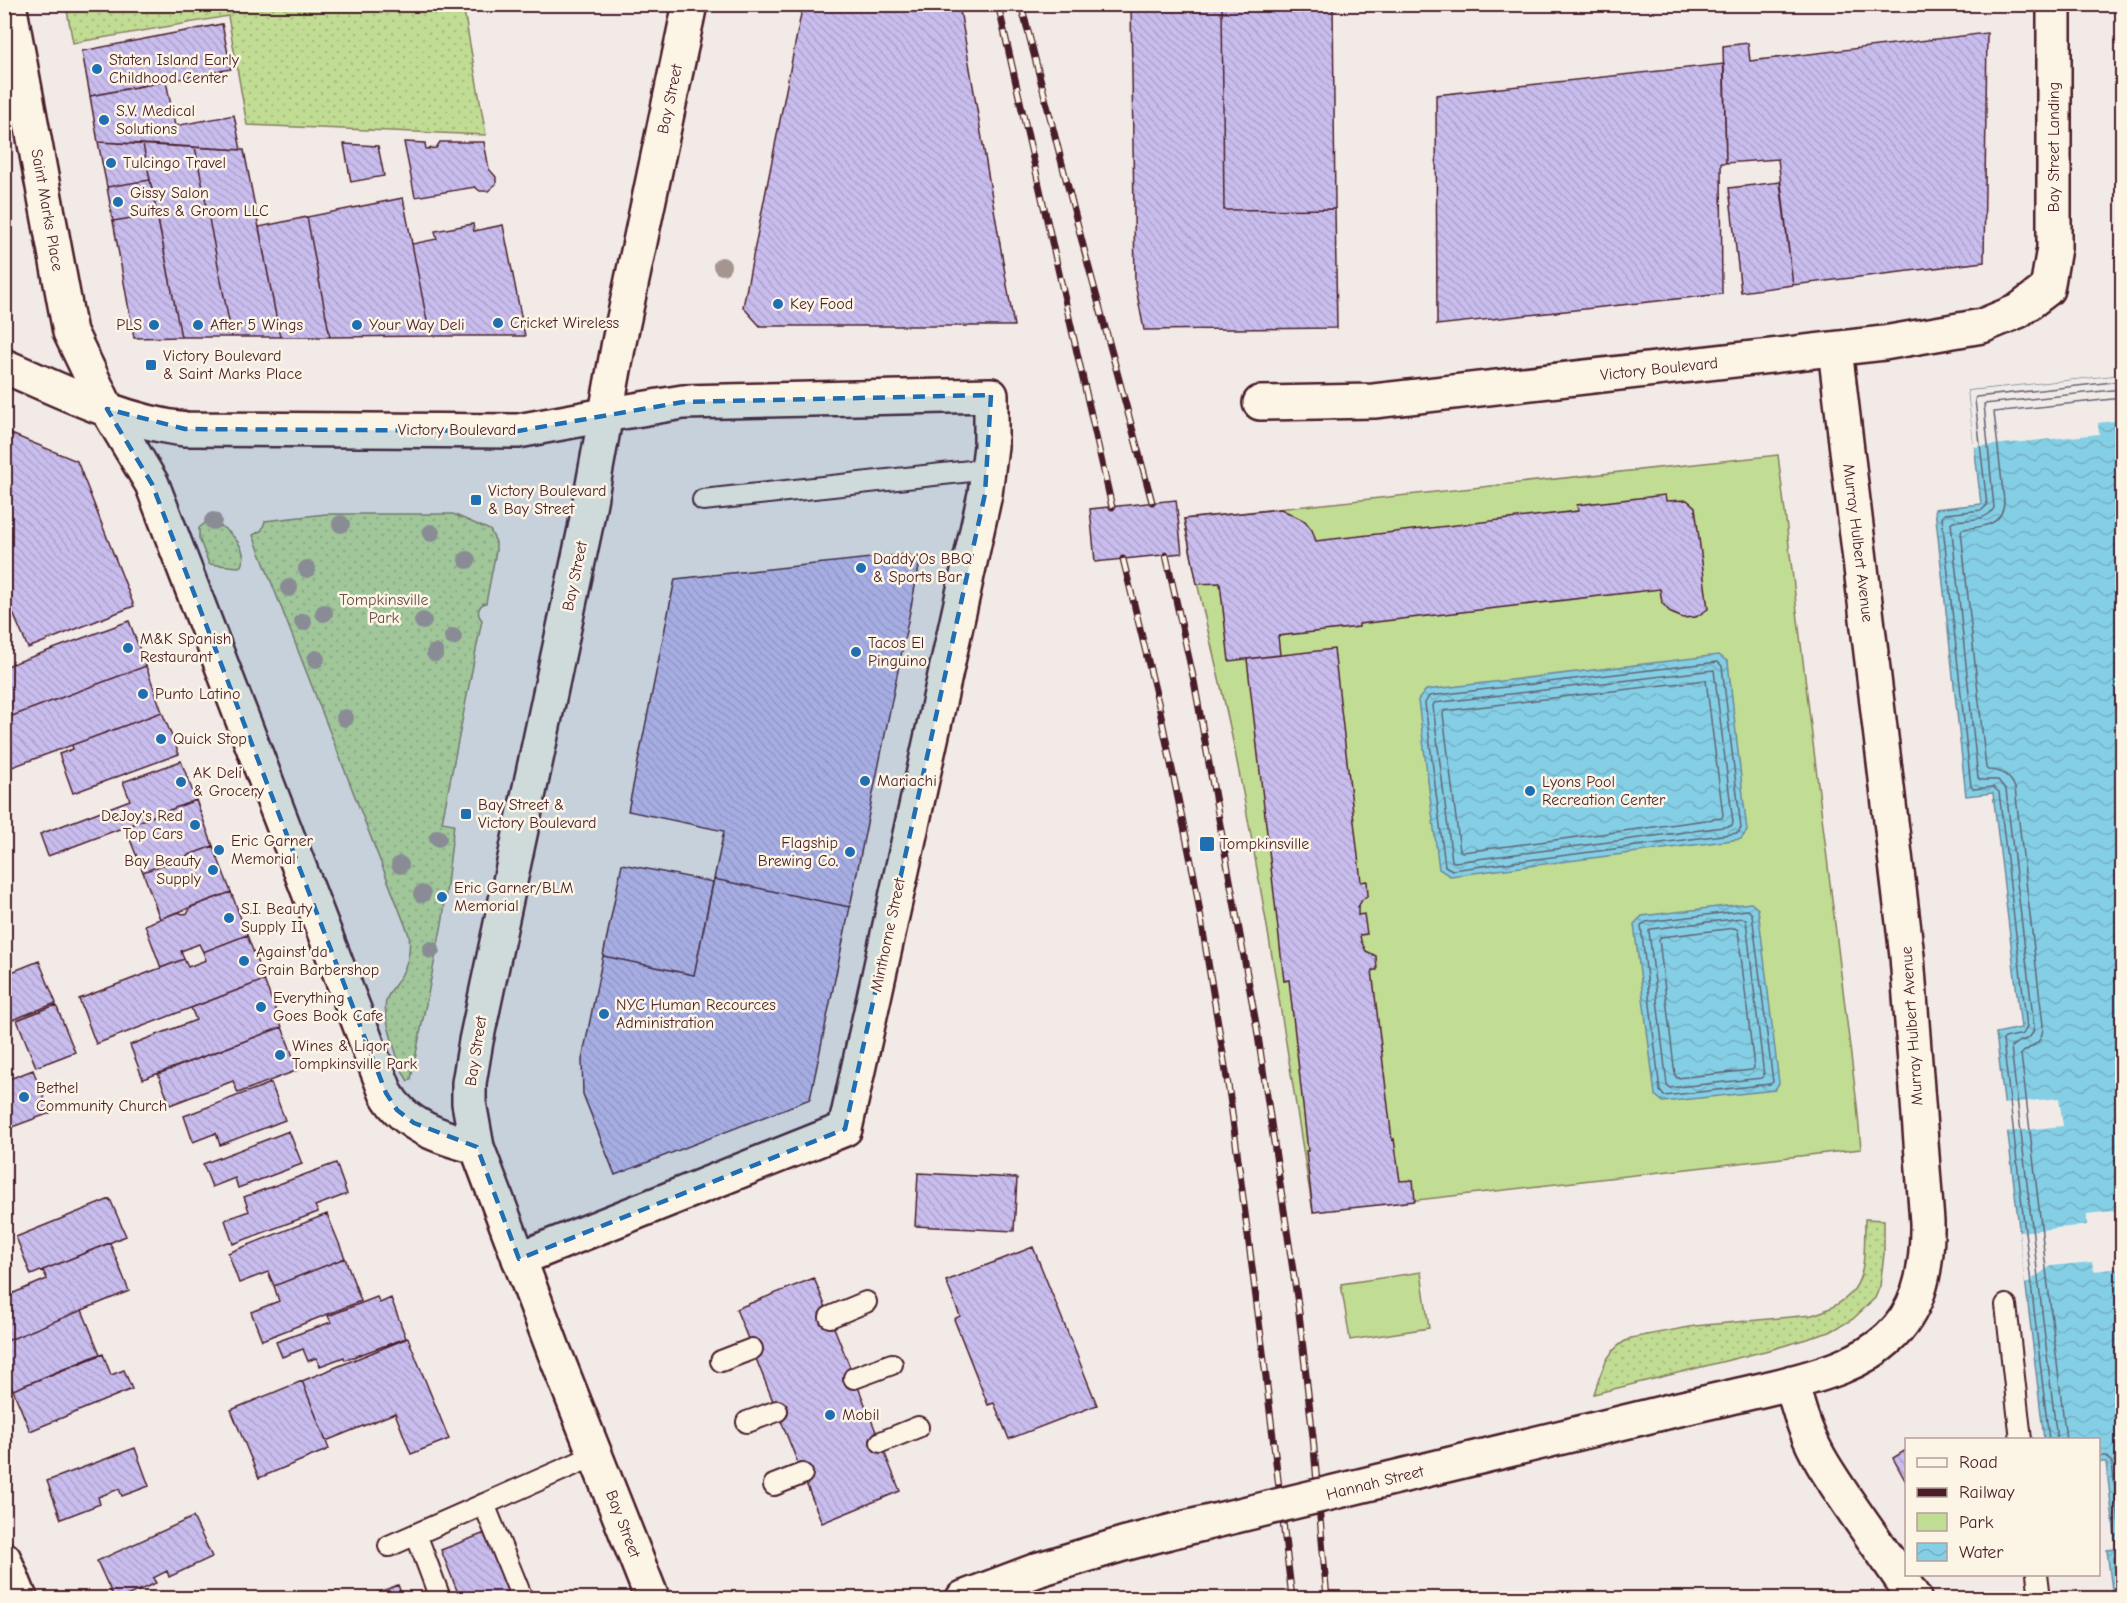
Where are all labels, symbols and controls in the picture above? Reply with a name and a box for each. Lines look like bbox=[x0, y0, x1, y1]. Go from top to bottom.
place label: Staten Island Early Childhood Center bbox=[109, 51, 240, 87]
marker: Staten Island Early Childhood Center bbox=[90, 62, 104, 76]
street label: Bay Street bbox=[654, 62, 686, 135]
street label: Bay Street Landing bbox=[2045, 82, 2063, 212]
place label: S.V. Medical Solutions bbox=[116, 102, 195, 138]
marker: S.V. Medical Solutions bbox=[97, 113, 111, 127]
street label: Saint Marks Place bbox=[27, 148, 67, 272]
place label: Tulcingo Travel bbox=[123, 154, 226, 172]
marker: Tulcingo Travel bbox=[104, 156, 118, 170]
place label: Gissy Salon Suites & Groom LLC bbox=[130, 184, 269, 220]
marker: Gissy Salon Suites & Groom LLC bbox=[111, 195, 125, 209]
place label: Key Food bbox=[790, 295, 853, 313]
marker: Key Food bbox=[771, 297, 785, 311]
place label: Cricket Wireless bbox=[510, 314, 620, 332]
place label: PLS bbox=[116, 316, 142, 334]
place label: After 5 Wings bbox=[210, 316, 303, 334]
place label: Your Way Deli bbox=[369, 316, 465, 334]
marker: Cricket Wireless bbox=[491, 316, 505, 330]
marker: PLS bbox=[147, 318, 161, 332]
marker: After 5 Wings bbox=[191, 318, 205, 332]
marker: Your Way Deli bbox=[350, 318, 364, 332]
place label: Victory Boulevard & Saint Marks Place bbox=[163, 347, 302, 383]
street label: Victory Boulevard bbox=[1599, 354, 1719, 384]
marker: Victory Boulevard & Saint Marks Place bbox=[144, 358, 158, 372]
street label: Victory Boulevard bbox=[398, 421, 516, 439]
street label: Murray Hulbert Avenue bbox=[1839, 463, 1877, 623]
place label: Victory Boulevard & Bay Street bbox=[488, 482, 606, 518]
marker: Victory Boulevard & Bay Street bbox=[469, 493, 483, 507]
street label: Bay Street bbox=[559, 539, 591, 612]
place label: Daddy'Os BBQ & Sports Bar bbox=[873, 550, 972, 586]
marker: Daddy'Os BBQ & Sports Bar bbox=[854, 561, 868, 575]
park label: Tompkinsville Park bbox=[339, 591, 429, 627]
place label: M&K Spanish Restaurant bbox=[140, 630, 231, 666]
place label: Tacos El Pinguino bbox=[868, 634, 927, 670]
marker: M&K Spanish Restaurant bbox=[121, 641, 135, 655]
marker: Tacos El Pinguino bbox=[849, 645, 863, 659]
place label: Punto Latino bbox=[155, 685, 240, 703]
marker: Punto Latino bbox=[136, 687, 150, 701]
place label: Quick Stop bbox=[173, 730, 247, 748]
marker: Quick Stop bbox=[154, 732, 168, 746]
place label: AK Deli & Grocery bbox=[193, 764, 265, 800]
place label: Mariachi bbox=[877, 772, 937, 790]
place label: Lyons Pool Recreation Center bbox=[1542, 773, 1666, 809]
marker: Mariachi bbox=[858, 774, 872, 788]
marker: AK Deli & Grocery bbox=[174, 775, 188, 789]
marker: Lyons Pool Recreation Center bbox=[1523, 784, 1537, 798]
place label: Bay Street & Victory Boulevard bbox=[478, 796, 596, 832]
place label: DeJoy's Red Top Cars bbox=[101, 807, 183, 843]
marker: Bay Street & Victory Boulevard bbox=[459, 807, 473, 821]
marker: DeJoy's Red Top Cars bbox=[188, 818, 202, 832]
place label: Eric Garner Memorial bbox=[231, 832, 314, 868]
place label: Flagship Brewing Co. bbox=[758, 834, 838, 870]
marker: Tompkinsville bbox=[1198, 835, 1216, 853]
place label: Tompkinsville bbox=[1220, 835, 1309, 853]
marker: Eric Garner Memorial bbox=[212, 843, 226, 857]
marker: Flagship Brewing Co. bbox=[843, 845, 857, 859]
place label: Bay Beauty Supply bbox=[124, 852, 202, 888]
marker: Bay Beauty Supply bbox=[206, 863, 220, 877]
street label: Minthorne Street bbox=[867, 876, 909, 994]
place label: Eric Garner/BLM Memorial bbox=[454, 879, 573, 915]
marker: Eric Garner/BLM Memorial bbox=[435, 890, 449, 904]
place label: S.I. Beauty Supply II bbox=[241, 900, 313, 936]
marker: S.I. Beauty Supply II bbox=[222, 911, 236, 925]
place label: Against da Grain Barbershop bbox=[256, 943, 379, 979]
street label: Murray Hulbert Avenue bbox=[1897, 946, 1927, 1106]
marker: Against da Grain Barbershop bbox=[237, 954, 251, 968]
place label: Everything Goes Book Cafe bbox=[273, 989, 383, 1025]
place label: NYC Human Recources Administration bbox=[616, 996, 776, 1032]
marker: Everything Goes Book Cafe bbox=[254, 1000, 268, 1014]
marker: NYC Human Recources Administration bbox=[597, 1007, 611, 1021]
street label: Bay Street bbox=[462, 1014, 490, 1087]
place label: Wines & Liqor Tompkinsville Park bbox=[292, 1037, 418, 1073]
marker: Wines & Liqor Tompkinsville Park bbox=[273, 1048, 287, 1062]
place label: Bethel Community Church bbox=[36, 1079, 167, 1115]
marker: Bethel Community Church bbox=[17, 1090, 31, 1104]
place label: Mobil bbox=[842, 1406, 880, 1424]
marker: Mobil bbox=[823, 1408, 837, 1422]
legend bbox=[1905, 1438, 2100, 1576]
text: Road bbox=[1959, 1452, 1998, 1473]
street label: Hannah Street bbox=[1324, 1462, 1426, 1504]
text: Railway bbox=[1959, 1482, 2016, 1503]
street label: Bay Street bbox=[602, 1488, 644, 1561]
text: Park bbox=[1959, 1512, 1994, 1533]
text: Water bbox=[1959, 1542, 2004, 1563]

